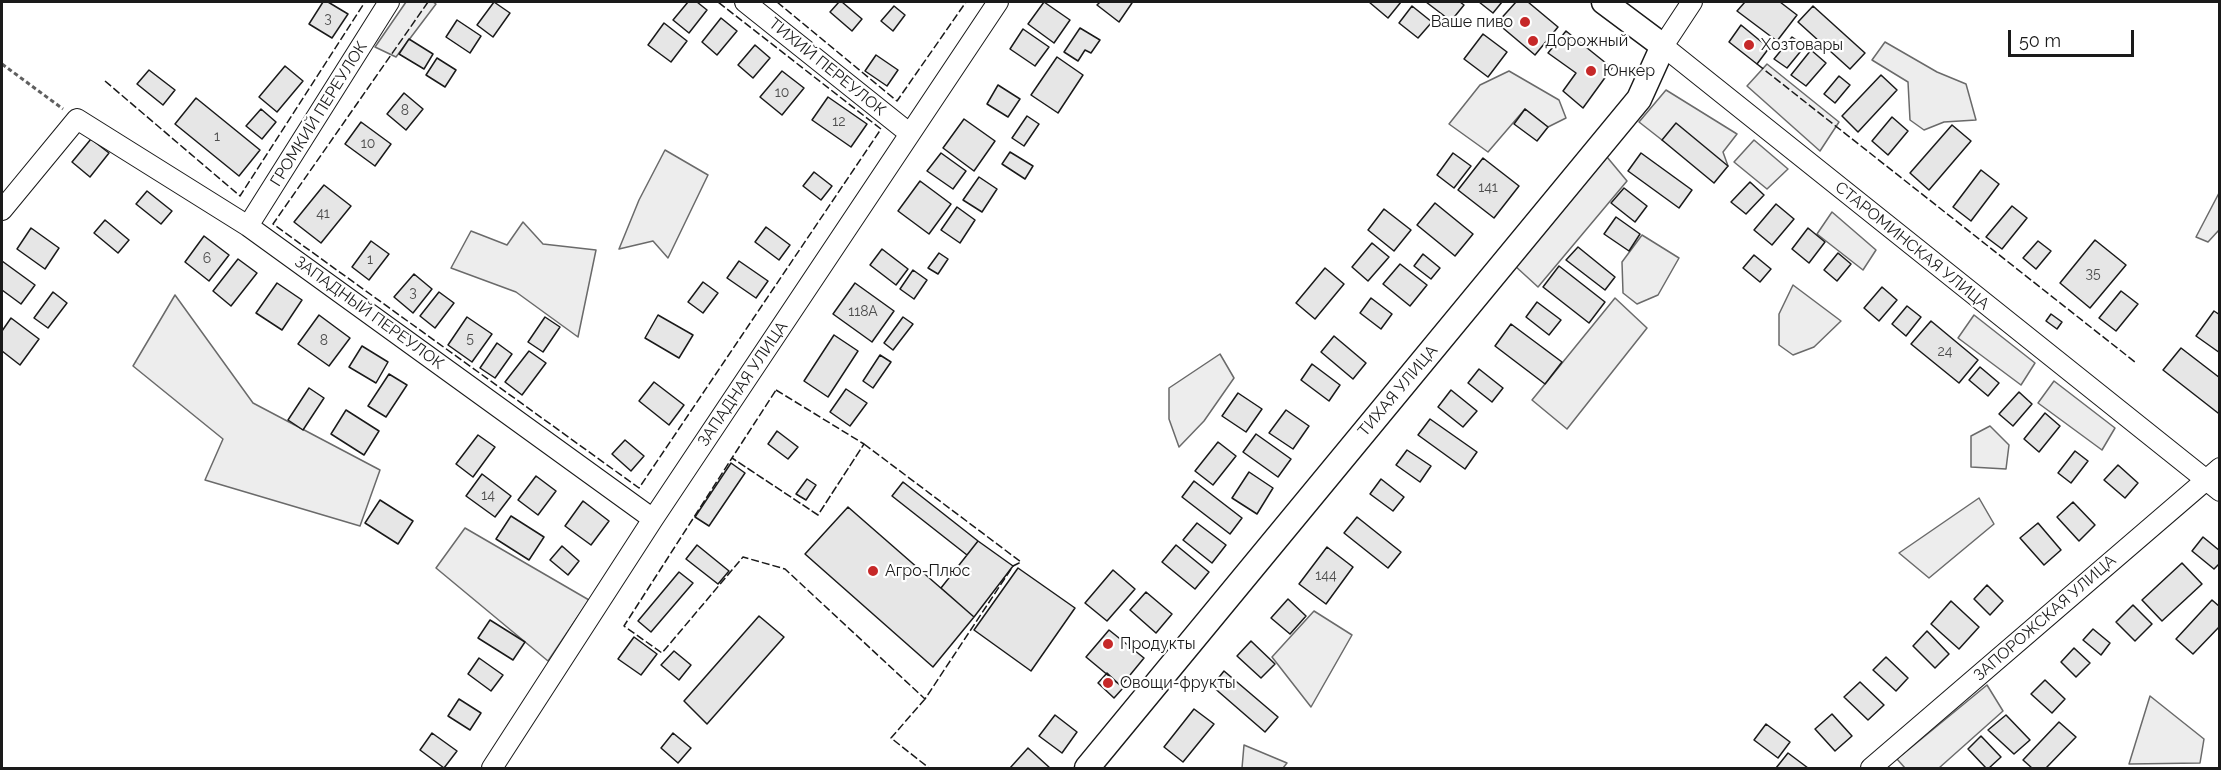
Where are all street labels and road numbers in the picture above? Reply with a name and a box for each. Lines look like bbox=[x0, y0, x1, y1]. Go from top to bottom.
street label: ТИХИЙ ПЕРЕУЛОК bbox=[765, 14, 889, 120]
street label: ГРОМКИЙ ПЕРЕУЛОК bbox=[267, 38, 371, 190]
street label: СТАРОМИНСКАЯ УЛИЦА bbox=[1831, 178, 1993, 314]
street label: ЗАПАДНЫЙ ПЕРЕУЛОК bbox=[291, 252, 447, 374]
street label: ЗАПАДНАЯ УЛИЦА bbox=[694, 318, 792, 450]
street label: ТИХАЯ УЛИЦА bbox=[1354, 341, 1442, 441]
street label: ЗАПОРОЖСКАЯ УЛИЦА bbox=[1970, 551, 2120, 685]

